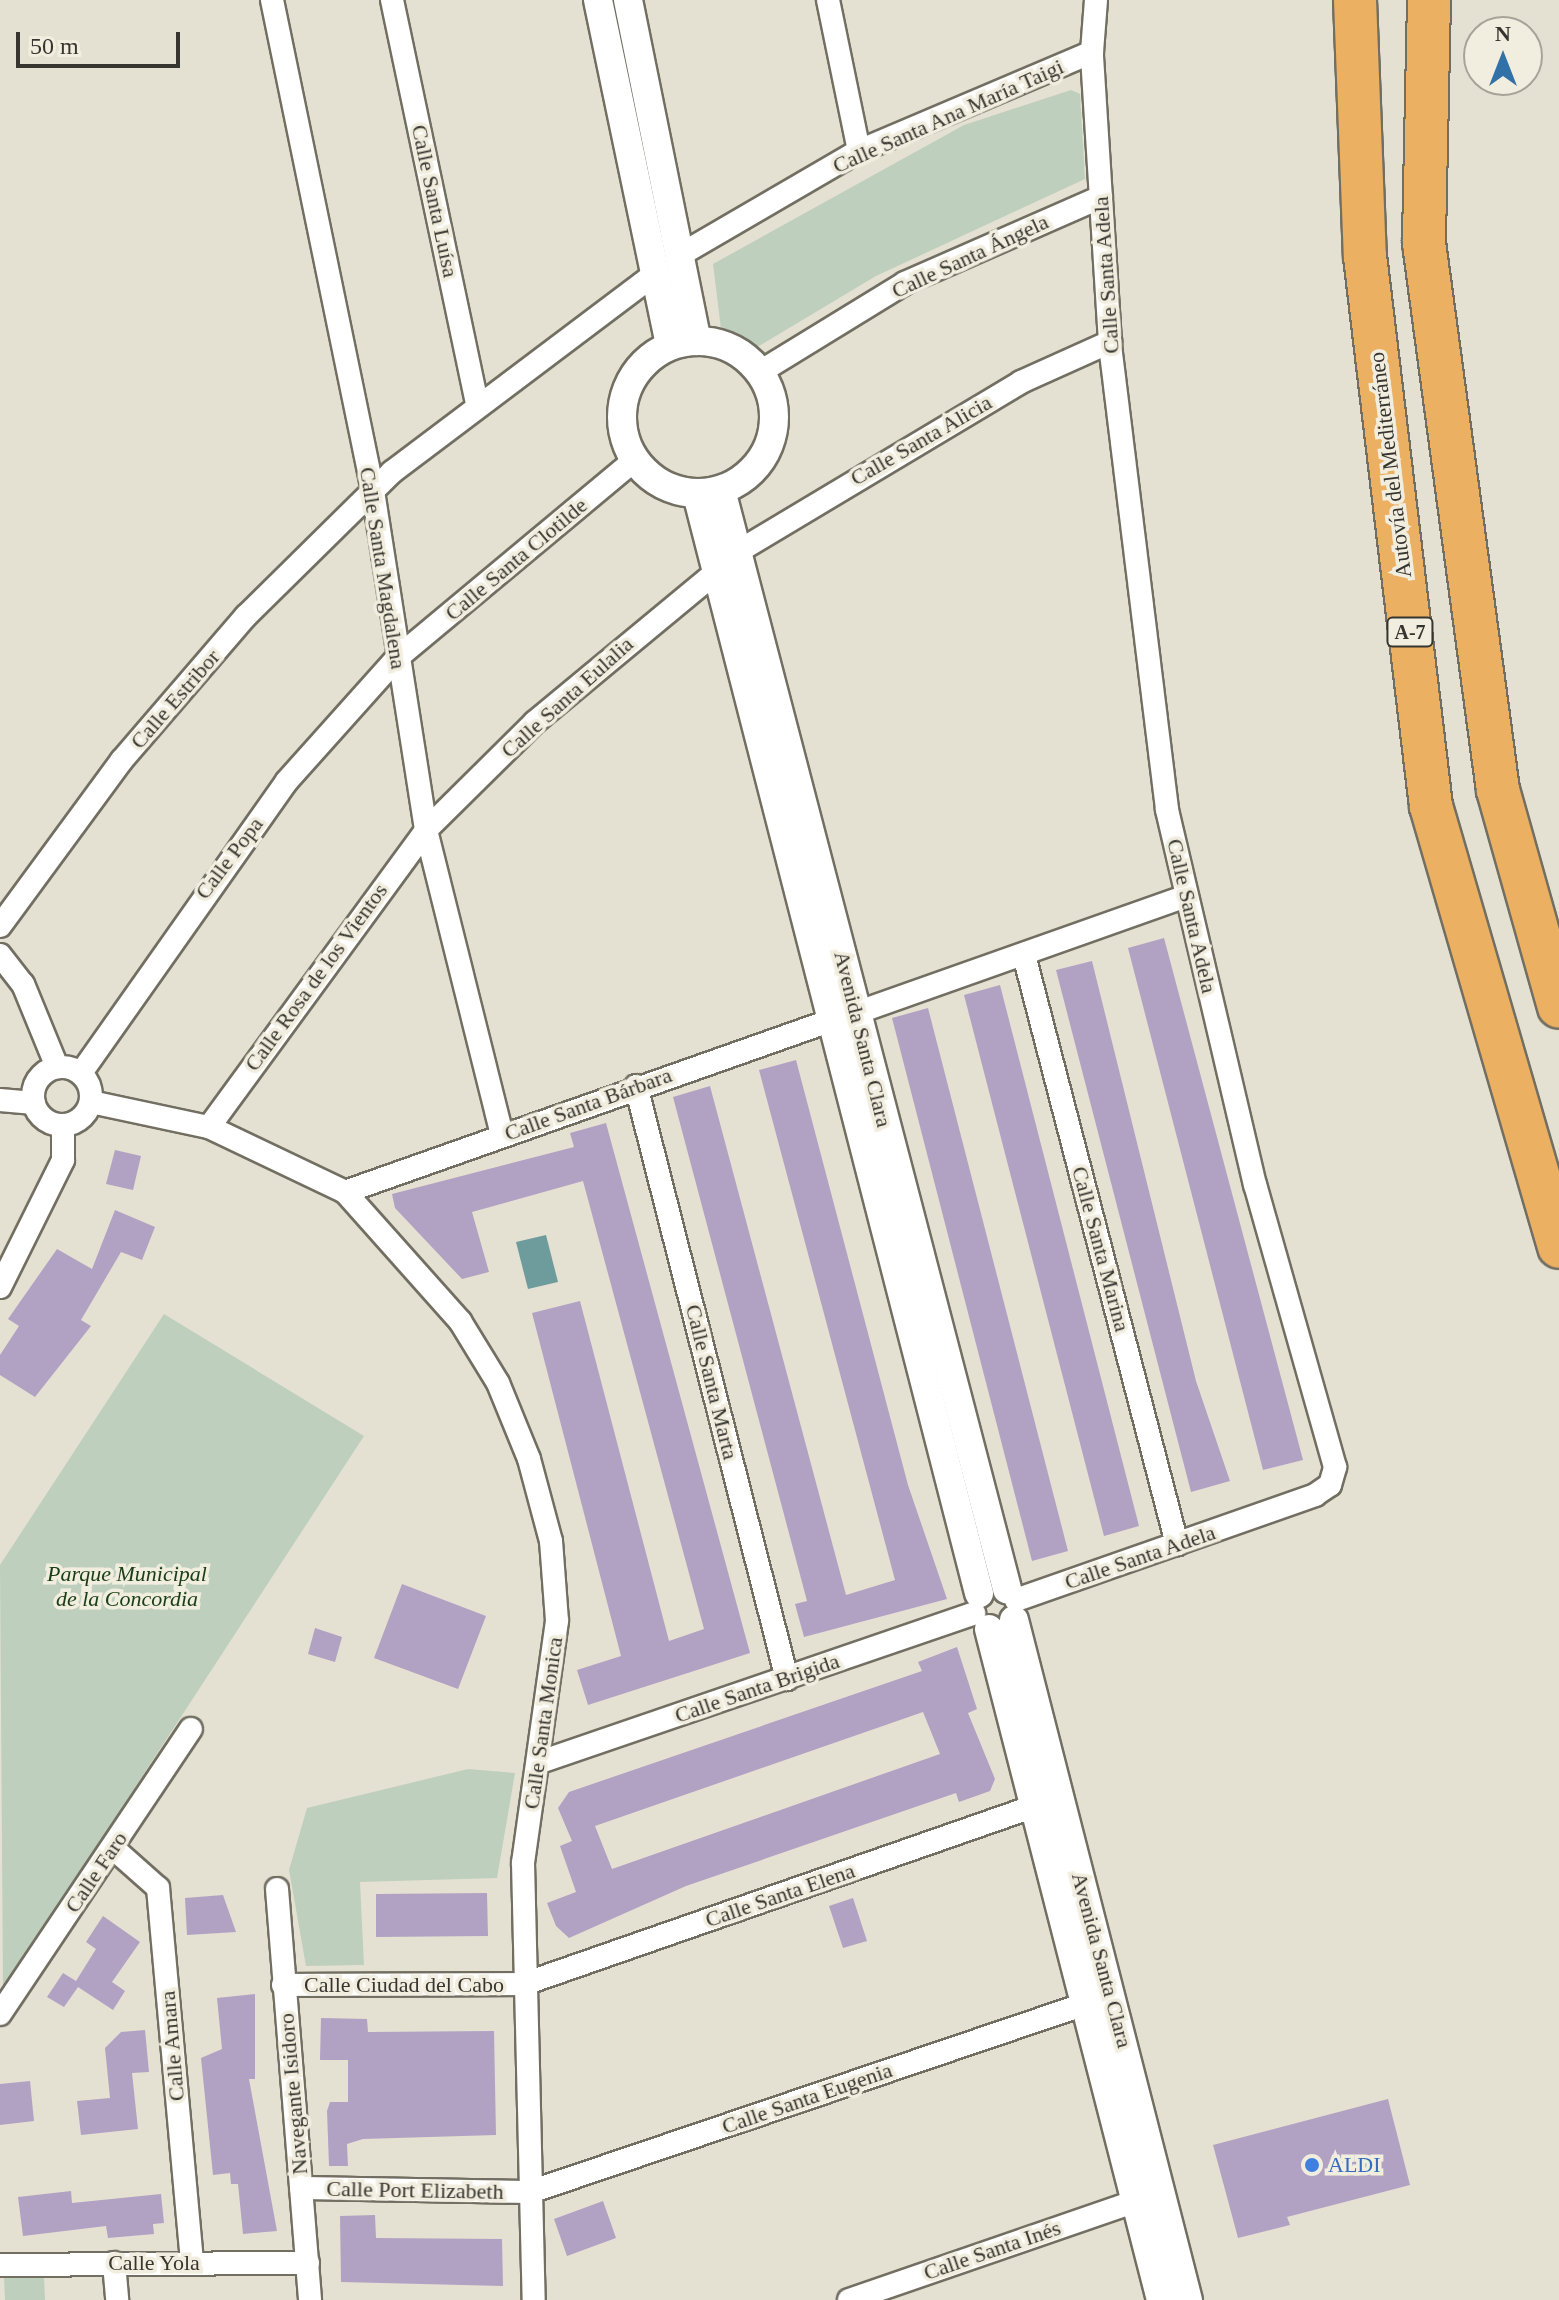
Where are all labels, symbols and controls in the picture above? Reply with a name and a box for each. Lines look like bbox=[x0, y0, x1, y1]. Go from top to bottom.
scale bar bbox=[20, 16, 184, 66]
north arrow bbox=[1463, 16, 1543, 96]
text: N bbox=[1495, 21, 1511, 46]
text: 50 m bbox=[30, 33, 79, 59]
street label: Calle Santa Ana María Taigi bbox=[828, 53, 1068, 179]
street label: Calle Santa Luísa bbox=[406, 122, 464, 280]
street label: Calle Santa Adela bbox=[1087, 195, 1125, 355]
street label: Calle Santa Ángela bbox=[887, 208, 1053, 304]
street label: Autovía del Mediterráneo bbox=[1363, 351, 1417, 579]
street label: Calle Santa Alicia bbox=[845, 389, 997, 491]
street label: Calle Santa Magdalena bbox=[354, 465, 412, 671]
street label: Calle Santa Clotilde bbox=[440, 492, 592, 626]
road number: A-7 bbox=[1386, 616, 1434, 648]
street label: Calle Santa Eulalia bbox=[496, 631, 638, 763]
street label: Calle Estribor bbox=[125, 644, 225, 754]
street label: Calle Popa bbox=[190, 812, 268, 904]
street label: Calle Santa Adela bbox=[1161, 836, 1223, 996]
street label: Calle Rosa de los Vientos bbox=[239, 878, 393, 1076]
street label: Avenida Santa Clara bbox=[828, 948, 898, 1130]
street label: Calle Santa Bárbara bbox=[501, 1062, 675, 1146]
street label: Calle Santa Marina bbox=[1066, 1164, 1136, 1334]
street label: Calle Santa Marta bbox=[680, 1302, 744, 1462]
street label: Calle Santa Adela bbox=[1061, 1519, 1219, 1595]
park label: Parque Municipal de la Concordia bbox=[47, 1560, 207, 1612]
street label: Calle Santa Monica bbox=[518, 1635, 568, 1811]
street label: Calle Santa Brigida bbox=[671, 1647, 843, 1729]
street label: Calle Faro bbox=[59, 1826, 133, 1918]
street label: Calle Santa Elena bbox=[702, 1857, 858, 1933]
street label: Avenida Santa Clara bbox=[1066, 1869, 1138, 2051]
street label: Calle Ciudad del Cabo bbox=[304, 1972, 504, 1998]
street label: Calle Amara bbox=[154, 1989, 190, 2103]
street label: Navegante Isidoro bbox=[273, 2012, 313, 2176]
street label: Calle Santa Eugenia bbox=[718, 2056, 896, 2140]
place label: ALDI bbox=[1328, 2152, 1381, 2178]
marker: ALDI bbox=[1303, 2156, 1321, 2174]
street label: Calle Port Elizabeth bbox=[326, 2175, 504, 2205]
street label: Calle Santa Inés bbox=[920, 2214, 1064, 2286]
street label: Calle Yola bbox=[108, 2250, 200, 2276]

